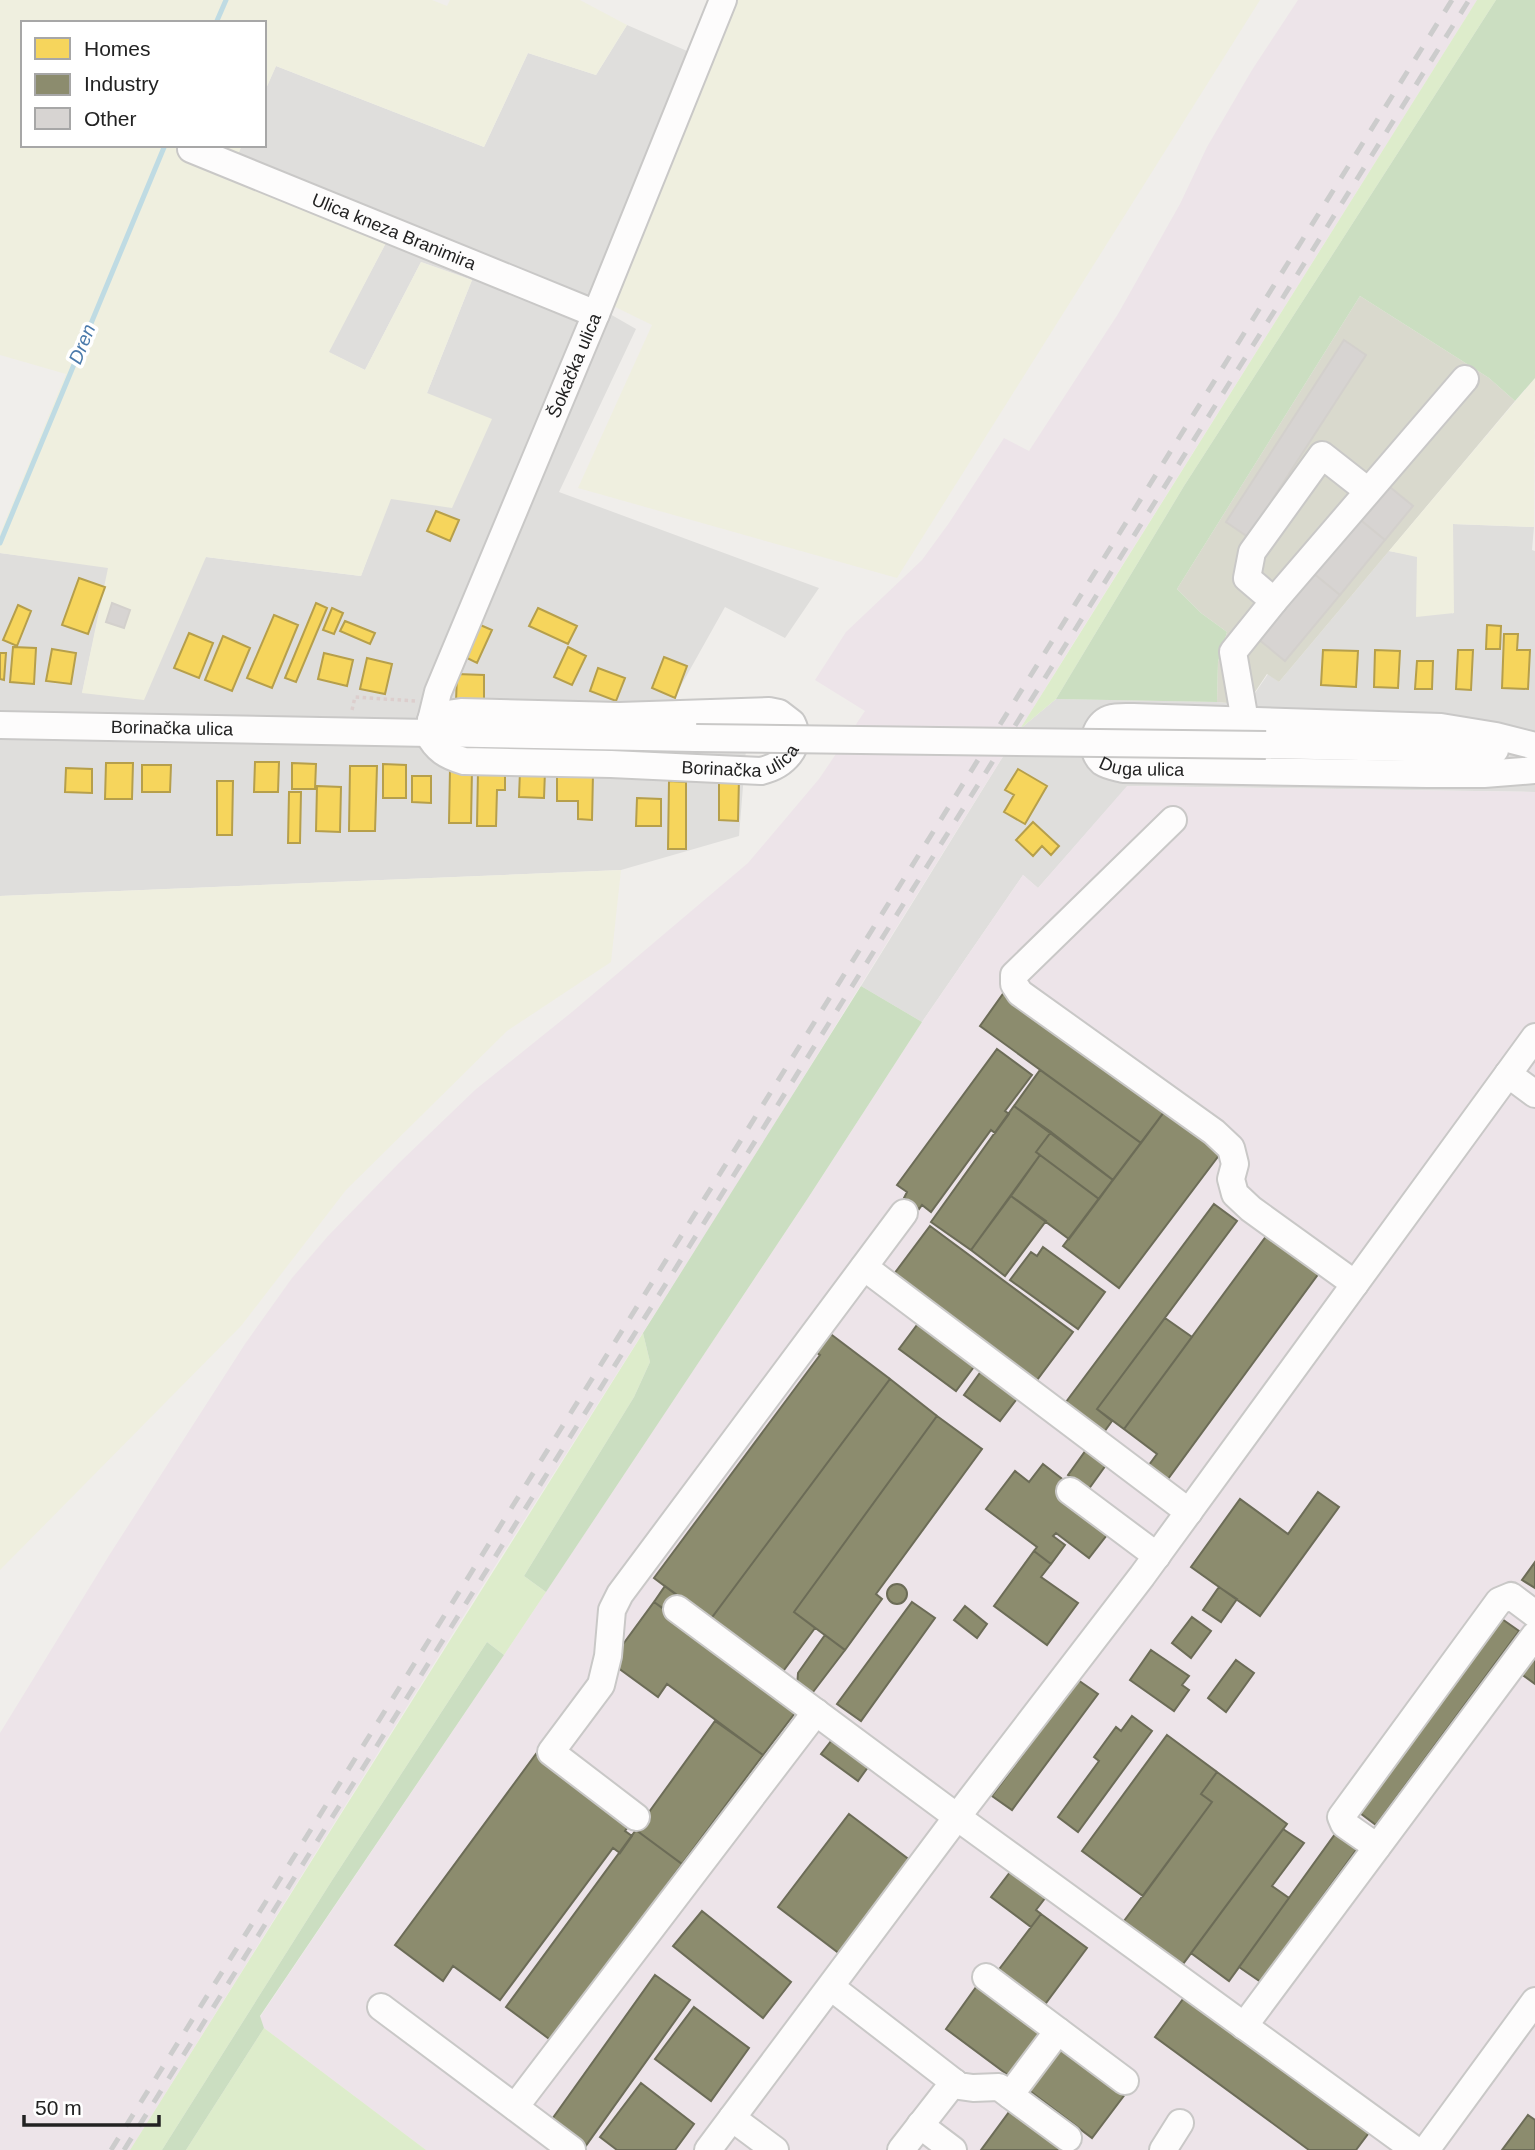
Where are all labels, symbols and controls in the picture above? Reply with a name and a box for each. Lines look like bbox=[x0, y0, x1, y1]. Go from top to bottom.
legend bbox=[21, 21, 266, 147]
text: Homes bbox=[84, 37, 151, 60]
text: Industry bbox=[84, 72, 159, 95]
text: Other bbox=[84, 107, 137, 130]
street label: Ulica kneza Branimira bbox=[309, 189, 480, 274]
street label: Šokačka ulica bbox=[543, 310, 605, 421]
water label: Dren bbox=[65, 321, 99, 367]
street label: Borinačka ulica bbox=[111, 717, 234, 739]
street label: Borinačka ulica bbox=[681, 740, 803, 781]
street label: Duga ulica bbox=[1096, 753, 1185, 780]
scale bar bbox=[24, 2084, 159, 2128]
text: 50 m bbox=[35, 2096, 82, 2119]

